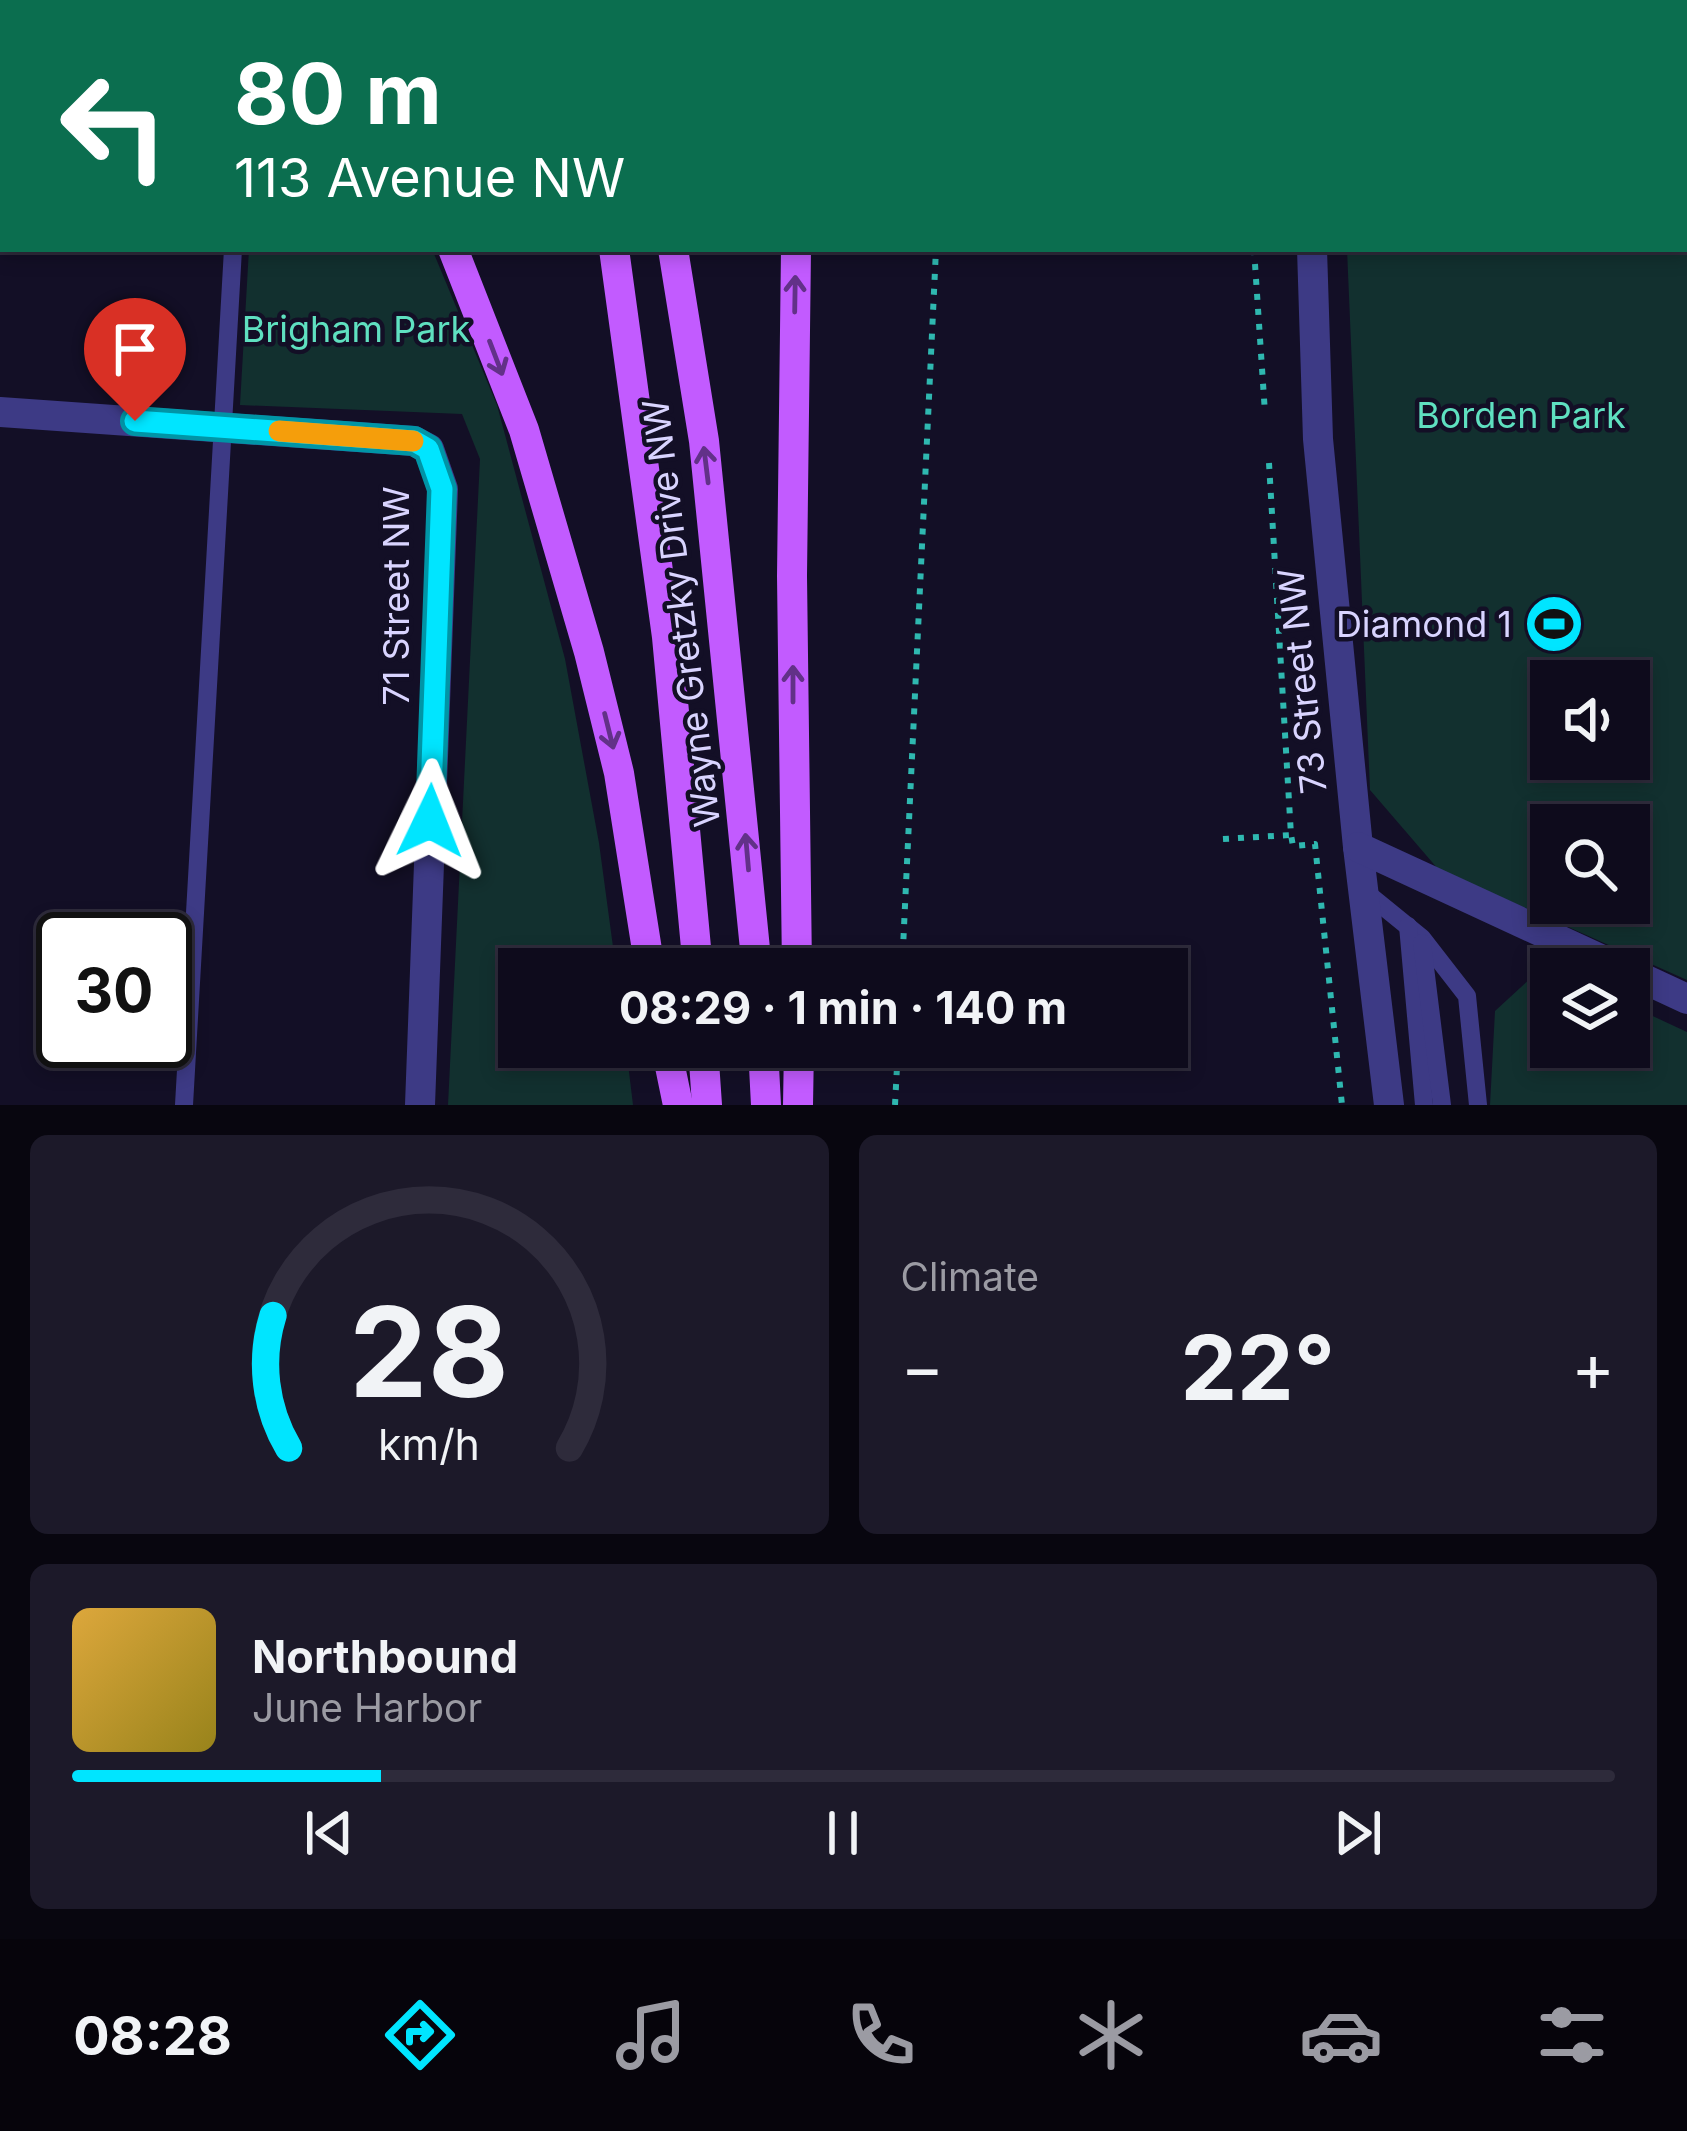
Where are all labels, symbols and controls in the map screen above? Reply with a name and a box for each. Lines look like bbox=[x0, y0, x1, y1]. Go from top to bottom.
text: 80 m bbox=[234, 43, 442, 144]
icon: left bbox=[36, 48, 192, 204]
text: 113 Avenue NW bbox=[234, 145, 625, 210]
one-way arrow bbox=[784, 275, 806, 314]
pin bbox=[84, 298, 186, 421]
park label: Brigham Park bbox=[242, 307, 471, 351]
icon: arrive bbox=[102, 316, 168, 382]
one-way arrow bbox=[486, 338, 508, 375]
park label: Borden Park bbox=[1416, 393, 1626, 437]
street label: Wayne Gretzky Drive NW bbox=[633, 397, 729, 829]
one-way arrow bbox=[695, 446, 717, 485]
street label: 71 Street NW bbox=[374, 486, 418, 706]
street label: 73 Street NW bbox=[1268, 566, 1336, 796]
sports icon: Diamond 1 bbox=[1523, 593, 1585, 655]
place label: Diamond 1 bbox=[1336, 602, 1512, 646]
map controls bbox=[1530, 660, 1650, 1068]
button: sound bbox=[1530, 660, 1650, 780]
one-way arrow bbox=[782, 665, 804, 704]
one-way arrow bbox=[599, 711, 621, 749]
position arrow bbox=[367, 758, 493, 884]
button: search bbox=[1530, 804, 1650, 924]
one-way arrow bbox=[736, 833, 759, 872]
speed limit sign: 30 bbox=[36, 912, 192, 1068]
button: layers bbox=[1530, 948, 1650, 1068]
text: 08:29 · 1 min · 140 m bbox=[619, 980, 1067, 1035]
text: Climate bbox=[901, 1253, 1039, 1300]
text: 28 bbox=[349, 1276, 509, 1427]
text: 22° bbox=[1180, 1313, 1335, 1422]
text: − bbox=[901, 1327, 944, 1407]
text: + bbox=[1571, 1327, 1615, 1407]
text: km/h bbox=[378, 1417, 480, 1469]
text: Northbound bbox=[252, 1629, 518, 1684]
text: June Harbor bbox=[252, 1684, 482, 1731]
icon: previous bbox=[296, 1800, 362, 1866]
icon: pause bbox=[810, 1800, 876, 1866]
icon: next bbox=[1325, 1800, 1391, 1866]
icon: directions bbox=[378, 1993, 462, 2077]
icon: music bbox=[609, 1993, 693, 2077]
icon: phone bbox=[839, 1993, 923, 2077]
icon: climate bbox=[1069, 1993, 1153, 2077]
icon: car bbox=[1299, 1993, 1383, 2077]
icon: filters bbox=[1530, 1993, 1614, 2077]
text: 08:28 bbox=[73, 2003, 232, 2068]

